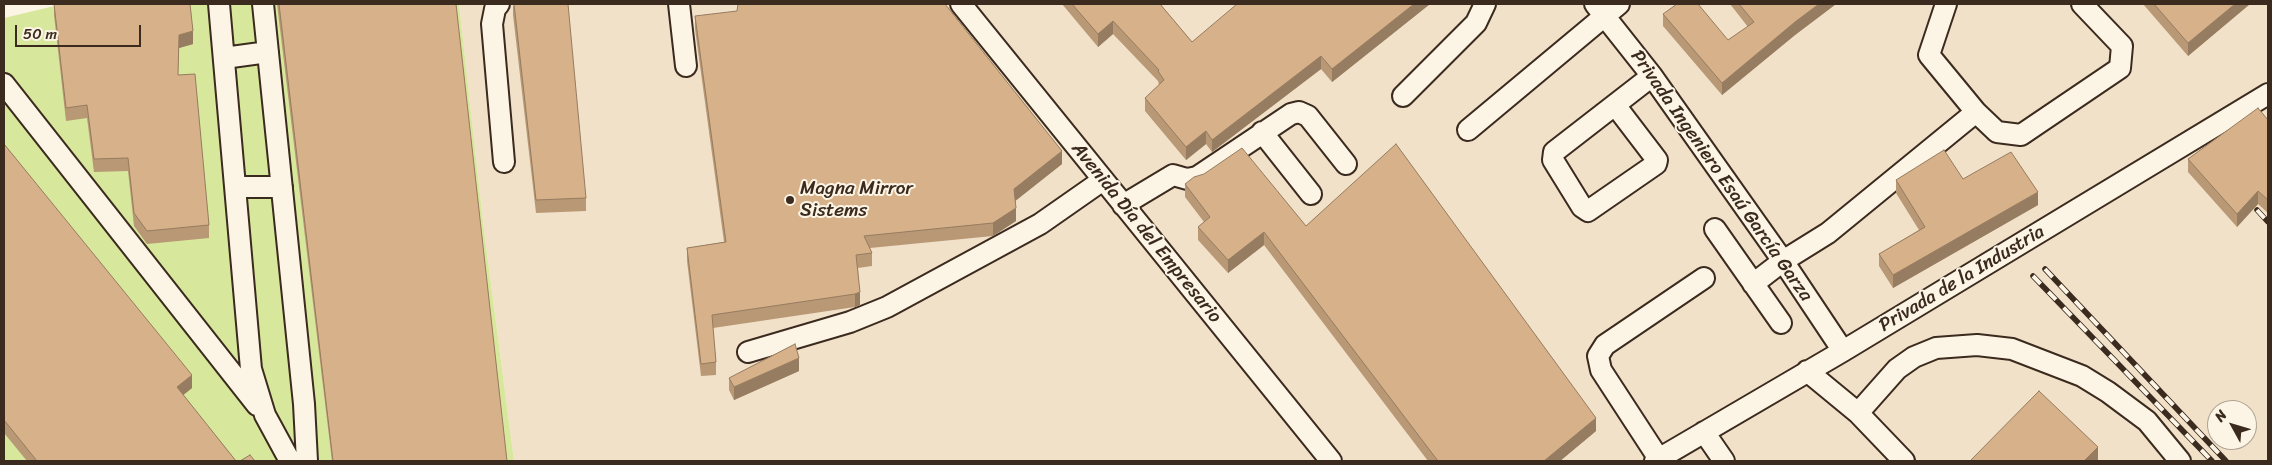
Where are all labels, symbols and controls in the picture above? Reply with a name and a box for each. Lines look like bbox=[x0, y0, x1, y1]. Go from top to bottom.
scale bar bbox=[18, 15, 144, 47]
text: 50 m bbox=[23, 21, 57, 47]
street label: Privada Ingeniero Esaú García Garza bbox=[1625, 46, 1817, 306]
street label: Avenida Día del Empresario bbox=[1066, 138, 1226, 328]
place label: Magna Mirror Sistems bbox=[800, 178, 913, 222]
marker: Magna Mirror Sistems bbox=[784, 194, 796, 206]
street label: Privada de la Industria bbox=[1875, 221, 2049, 337]
north arrow bbox=[2207, 400, 2257, 450]
text: N bbox=[2208, 404, 2233, 428]

